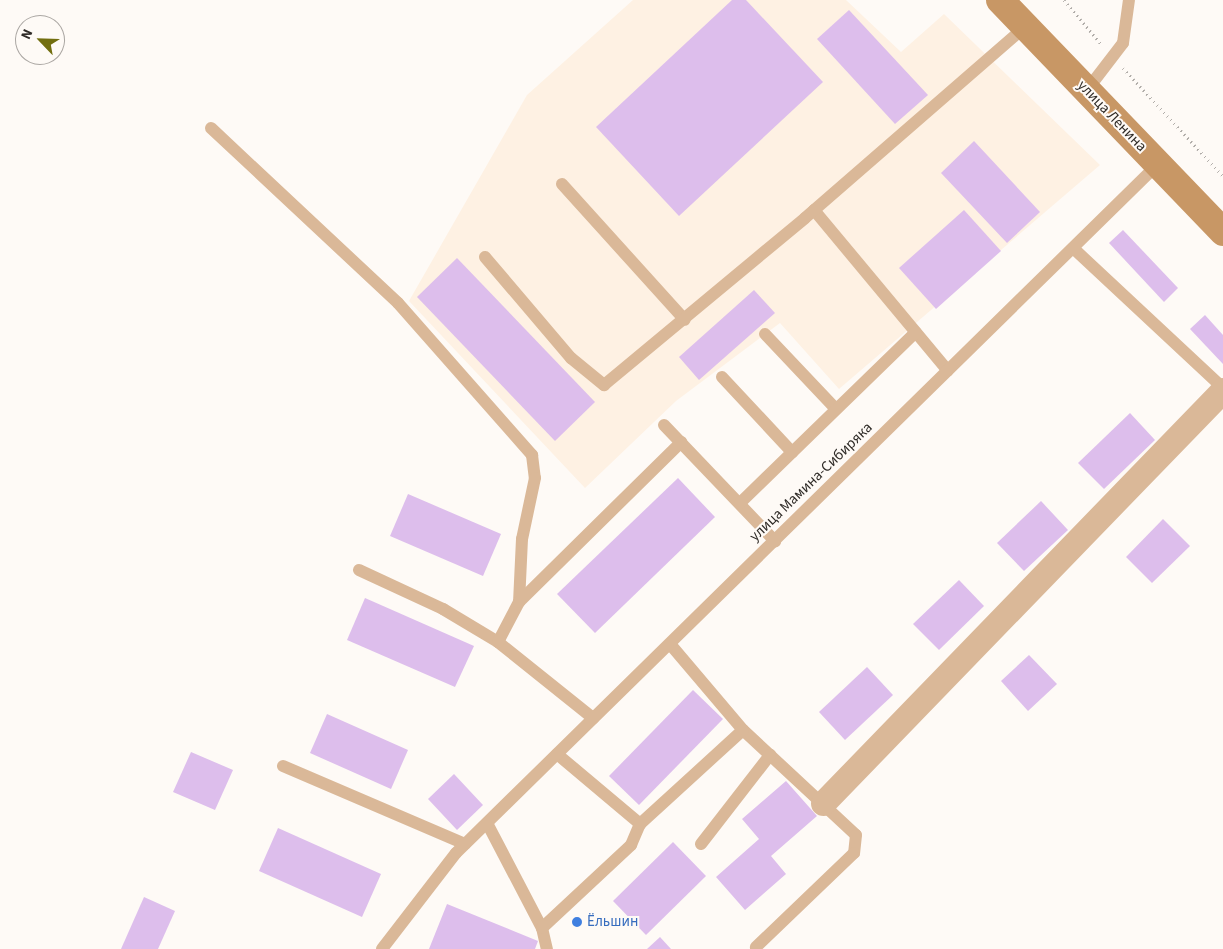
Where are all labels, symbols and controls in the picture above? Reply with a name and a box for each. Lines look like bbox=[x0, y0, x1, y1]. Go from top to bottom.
north arrow bbox=[15, 15, 65, 65]
text: N bbox=[16, 26, 38, 43]
street label: улица Ленина bbox=[1074, 77, 1150, 155]
street label: улица Мамина-Сибиряка bbox=[746, 419, 876, 545]
place label: Ёльшин bbox=[587, 913, 638, 931]
marker: Ёльшин bbox=[571, 916, 583, 928]

